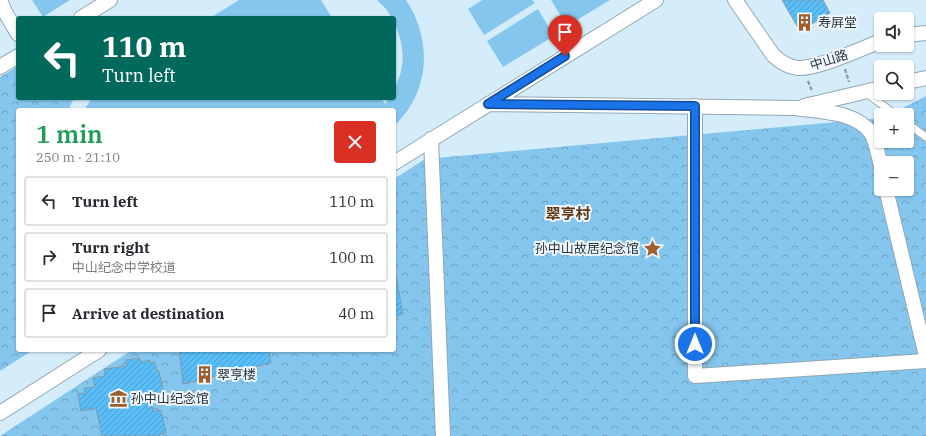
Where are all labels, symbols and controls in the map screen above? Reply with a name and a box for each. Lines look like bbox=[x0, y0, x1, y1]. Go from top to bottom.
building icon: 寿屏堂 bbox=[795, 12, 815, 32]
map controls bbox=[874, 12, 914, 196]
button: sound bbox=[874, 12, 914, 52]
place label: 寿屏堂 bbox=[818, 14, 857, 31]
pin bbox=[548, 15, 582, 56]
icon: arrive bbox=[554, 21, 576, 43]
text: 110 m bbox=[102, 28, 186, 65]
icon: left bbox=[36, 32, 88, 84]
street label: 中山路 bbox=[808, 46, 850, 74]
button: search bbox=[874, 60, 914, 100]
text: Turn left bbox=[102, 64, 176, 87]
button: + bbox=[874, 108, 914, 148]
text: 1 min bbox=[36, 118, 103, 150]
button: close bbox=[334, 121, 376, 163]
text: 250 m · 21:10 bbox=[36, 149, 120, 166]
button: − bbox=[874, 156, 914, 196]
icon: left bbox=[38, 190, 60, 212]
text: Turn left bbox=[72, 192, 138, 211]
text: 110 m bbox=[329, 192, 374, 211]
district label: 翠亨村 bbox=[545, 204, 591, 223]
text: Turn right bbox=[72, 238, 150, 257]
place icon: 孙中山故居纪念馆 bbox=[642, 238, 662, 258]
place label: 孙中山故居纪念馆 bbox=[535, 240, 639, 257]
icon: right bbox=[38, 246, 60, 268]
text: 100 m bbox=[329, 248, 374, 267]
text: 中山纪念中学校道 bbox=[72, 259, 176, 276]
icon: arrive bbox=[38, 302, 60, 324]
text: Arrive at destination bbox=[72, 304, 224, 323]
text: 40 m bbox=[338, 304, 374, 323]
position arrow bbox=[674, 323, 716, 365]
building icon: 翠亨楼 bbox=[194, 364, 214, 384]
place label: 翠亨楼 bbox=[217, 366, 256, 383]
museum icon: 孙中山纪念馆 bbox=[108, 388, 128, 408]
place label: 孙中山纪念馆 bbox=[131, 390, 209, 407]

